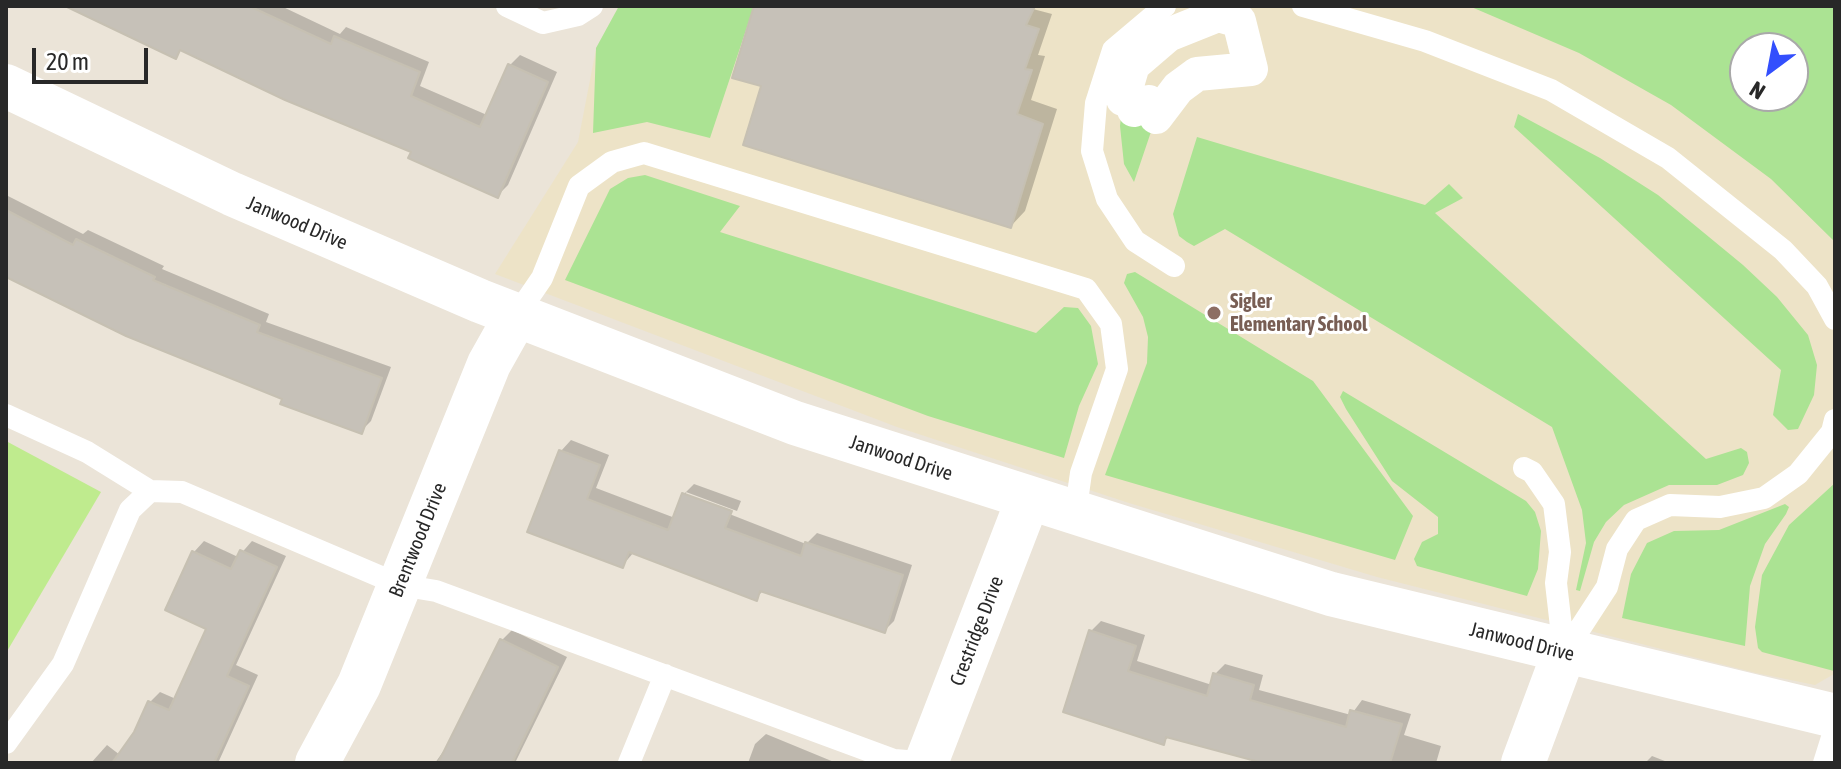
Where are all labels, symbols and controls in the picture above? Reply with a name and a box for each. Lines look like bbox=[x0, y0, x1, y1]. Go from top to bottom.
scale bar bbox=[36, 32, 152, 82]
north arrow bbox=[1729, 32, 1809, 112]
text: 20 m bbox=[46, 48, 89, 75]
text: N bbox=[1745, 76, 1770, 105]
street label: Janwood Drive bbox=[243, 191, 351, 255]
place label: Sigler Elementary School bbox=[1230, 290, 1367, 337]
marker: Sigler Elementary School bbox=[1205, 304, 1223, 322]
street label: Janwood Drive bbox=[846, 430, 956, 486]
street label: Brentwood Drive bbox=[384, 479, 452, 601]
street label: Crestridge Drive bbox=[945, 573, 1009, 689]
street label: Janwood Drive bbox=[1467, 617, 1577, 667]

